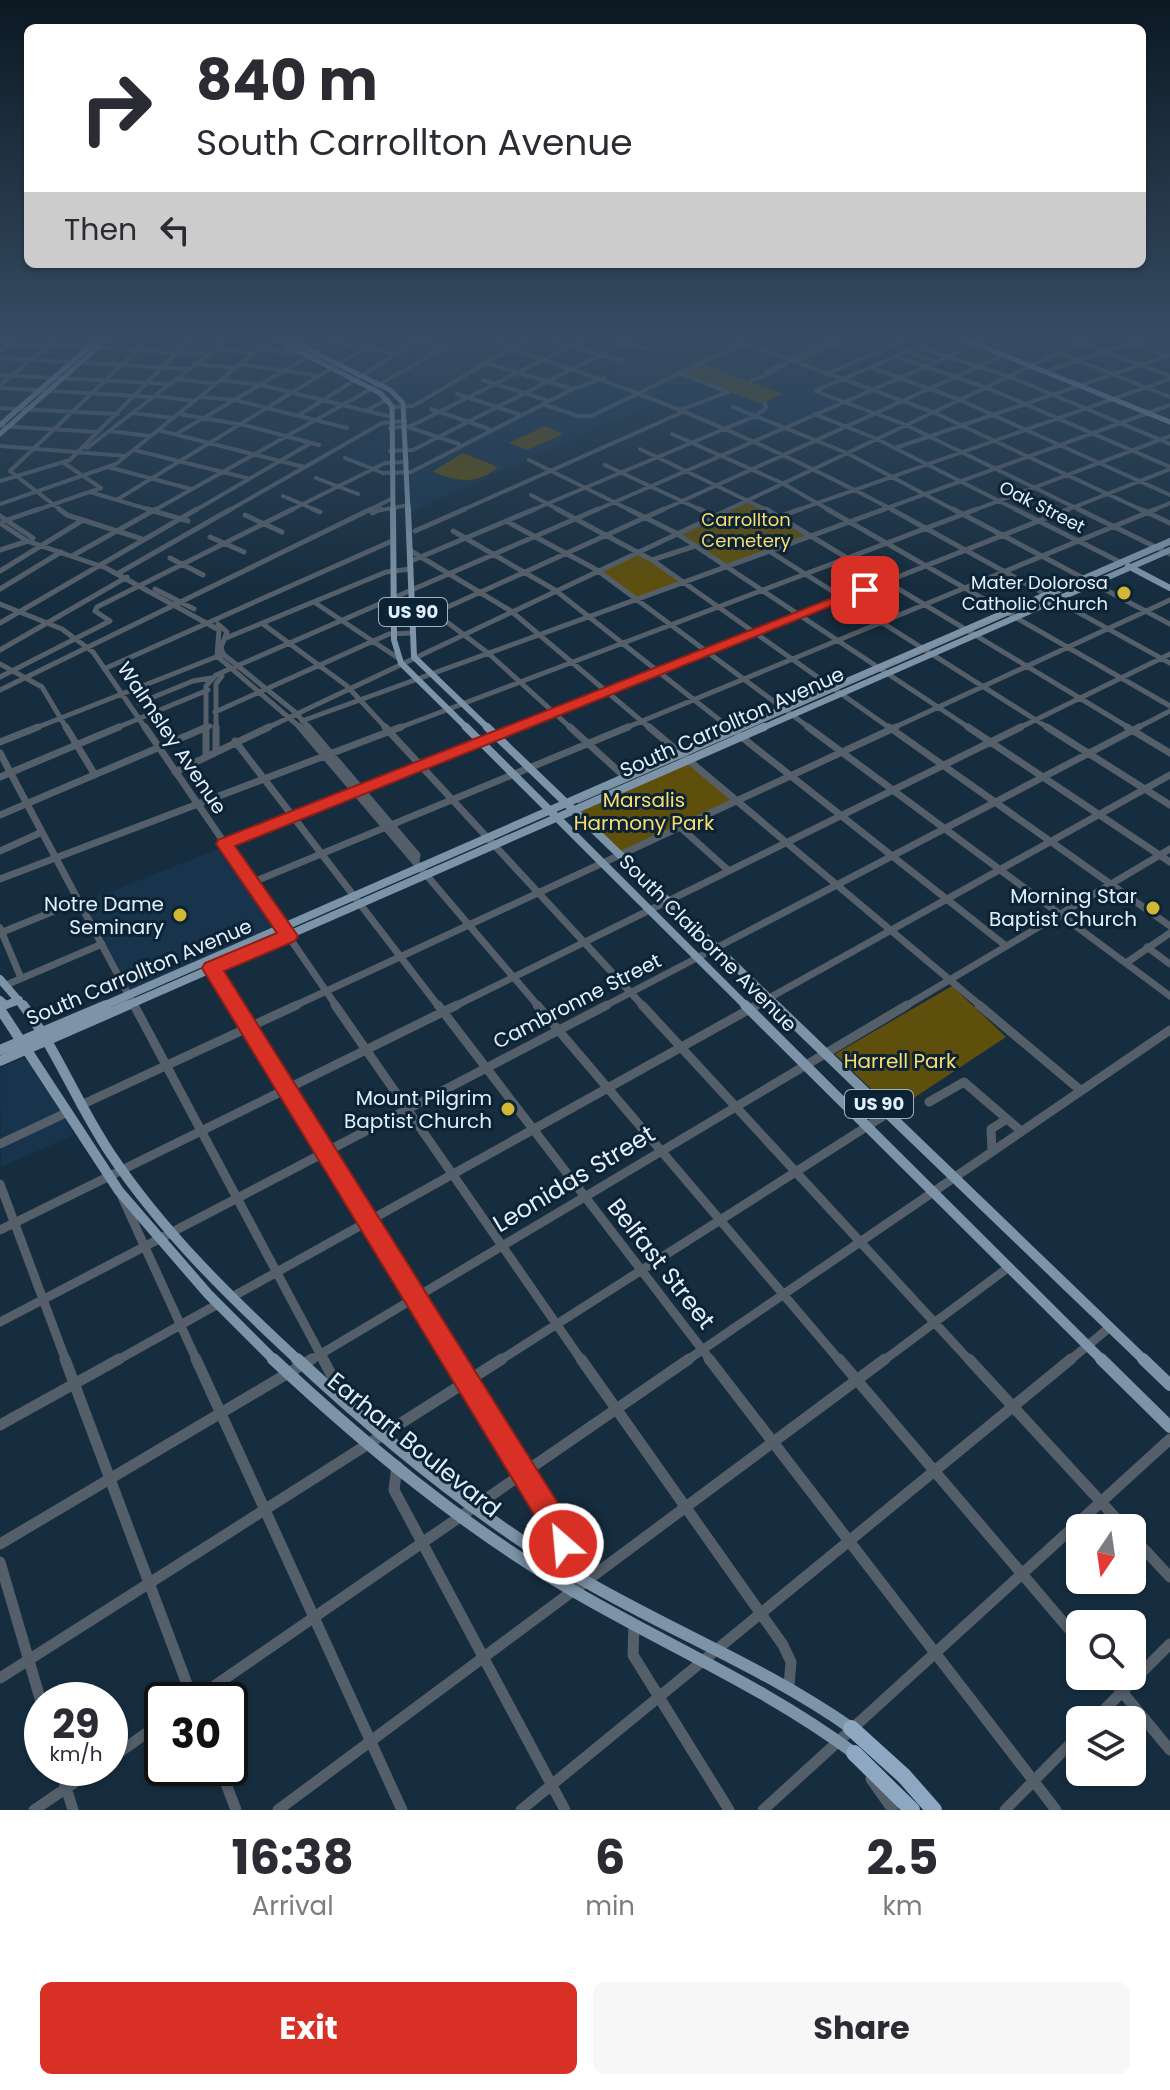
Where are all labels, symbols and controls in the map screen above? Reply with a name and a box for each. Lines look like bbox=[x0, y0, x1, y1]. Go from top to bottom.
text: 840 m bbox=[196, 41, 378, 120]
icon: right bbox=[64, 56, 168, 160]
text: South Carrollton Avenue bbox=[196, 117, 633, 168]
text: Then bbox=[64, 208, 137, 251]
icon: left bbox=[153, 208, 197, 252]
street label: Oak Street bbox=[995, 474, 1089, 539]
park label: Carrollton Cemetery bbox=[701, 507, 791, 553]
pin bbox=[831, 556, 899, 624]
icon: arrive bbox=[843, 568, 887, 612]
place label: Mater Dolorosa Catholic Church bbox=[962, 570, 1108, 616]
marker: Mater Dolorosa Catholic Church bbox=[1115, 584, 1133, 602]
road number: US 90 bbox=[379, 598, 447, 626]
street label: Walmsley Avenue bbox=[111, 656, 233, 820]
street label: South Carrollton Avenue bbox=[615, 660, 849, 784]
park label: Marsalis Harmony Park bbox=[574, 786, 715, 837]
street label: South Claiborne Avenue bbox=[613, 848, 803, 1038]
place label: Morning Star Baptist Church bbox=[989, 882, 1137, 933]
place label: Notre Dame Seminary bbox=[44, 890, 164, 941]
marker: Morning Star Baptist Church bbox=[1144, 899, 1162, 917]
marker: Notre Dame Seminary bbox=[171, 906, 189, 924]
street label: South Carrollton Avenue bbox=[22, 912, 256, 1032]
street label: Cambronne Street bbox=[488, 946, 666, 1056]
park label: Harrell Park bbox=[844, 1047, 957, 1075]
place label: Mount Pilgrim Baptist Church bbox=[344, 1084, 492, 1135]
road number: US 90 bbox=[845, 1090, 913, 1118]
marker: Mount Pilgrim Baptist Church bbox=[499, 1100, 517, 1118]
street label: Leonidas Street bbox=[487, 1117, 661, 1240]
street label: Belfast Street bbox=[600, 1191, 723, 1336]
street label: Earhart Boulevard bbox=[321, 1364, 508, 1525]
position arrow bbox=[521, 1502, 605, 1586]
north arrow bbox=[1066, 1514, 1146, 1594]
map controls bbox=[1066, 1514, 1146, 1786]
button: search bbox=[1066, 1610, 1146, 1690]
speed limit sign: 30 bbox=[144, 1682, 248, 1786]
text: 29 bbox=[52, 1696, 100, 1752]
button: layers bbox=[1066, 1706, 1146, 1786]
text: km/h bbox=[49, 1740, 103, 1768]
text: 16:38 bbox=[231, 1824, 354, 1891]
text: 6 bbox=[595, 1824, 625, 1891]
text: 2.5 bbox=[866, 1824, 939, 1891]
text: Arrival bbox=[252, 1888, 334, 1924]
text: min bbox=[585, 1888, 635, 1924]
text: km bbox=[882, 1888, 923, 1924]
button: Exit bbox=[40, 1982, 577, 2074]
button: Share bbox=[593, 1982, 1130, 2074]

